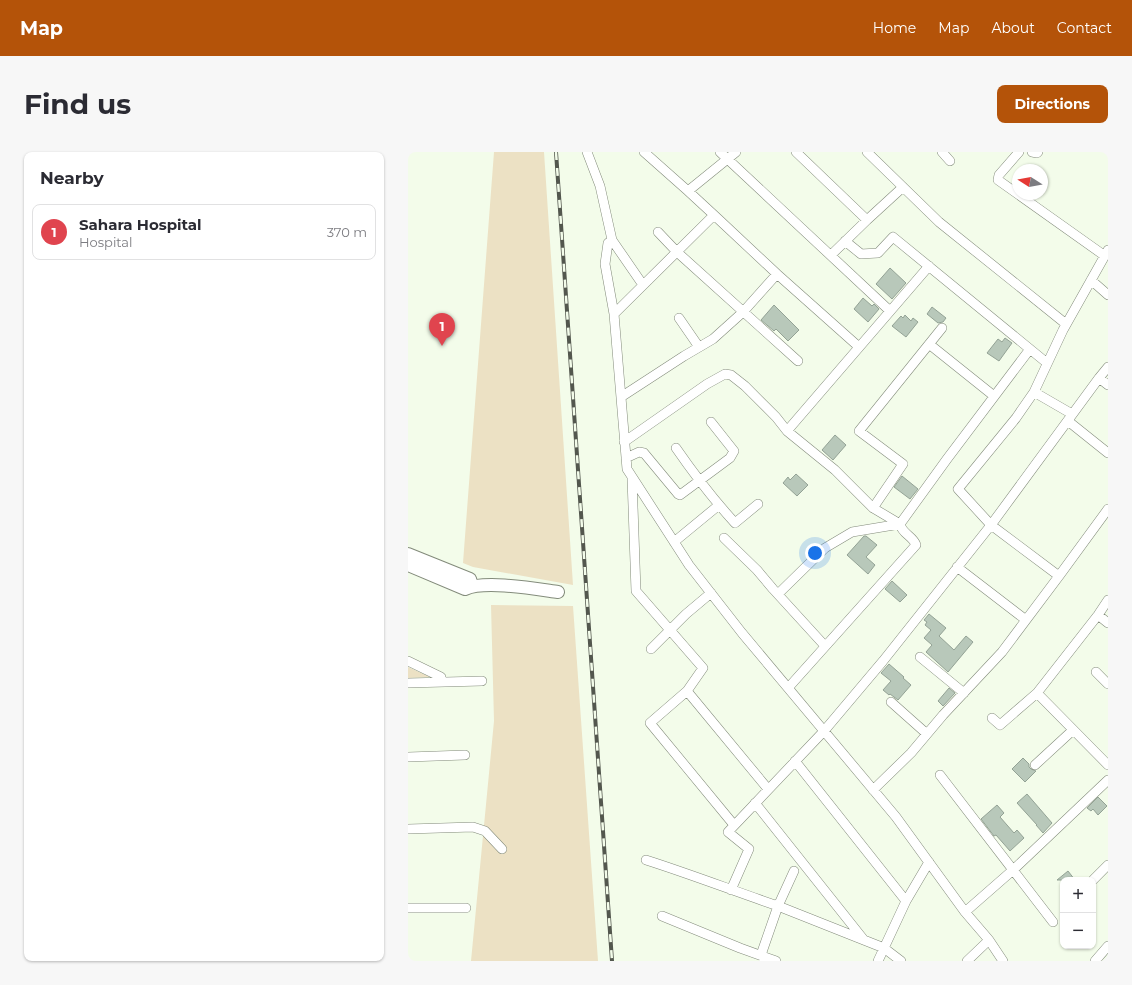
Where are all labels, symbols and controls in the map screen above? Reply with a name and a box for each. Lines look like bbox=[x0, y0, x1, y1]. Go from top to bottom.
text: Map bbox=[20, 17, 63, 40]
text: Home bbox=[873, 19, 916, 37]
text: Map bbox=[938, 19, 969, 37]
text: About bbox=[991, 19, 1035, 37]
text: Contact bbox=[1057, 19, 1112, 37]
button: Directions bbox=[997, 85, 1108, 123]
text: Find us bbox=[24, 87, 131, 121]
north arrow bbox=[1012, 164, 1048, 200]
text: Nearby bbox=[40, 168, 104, 188]
text: Sahara Hospital bbox=[79, 215, 202, 234]
text: 1 bbox=[51, 224, 57, 240]
text: 370 m bbox=[327, 224, 367, 240]
text: Hospital bbox=[79, 234, 132, 250]
pin: 1 bbox=[429, 313, 455, 346]
your location bbox=[805, 543, 825, 563]
map controls bbox=[1060, 877, 1096, 949]
button: + bbox=[1060, 877, 1096, 913]
button: − bbox=[1060, 913, 1096, 949]

